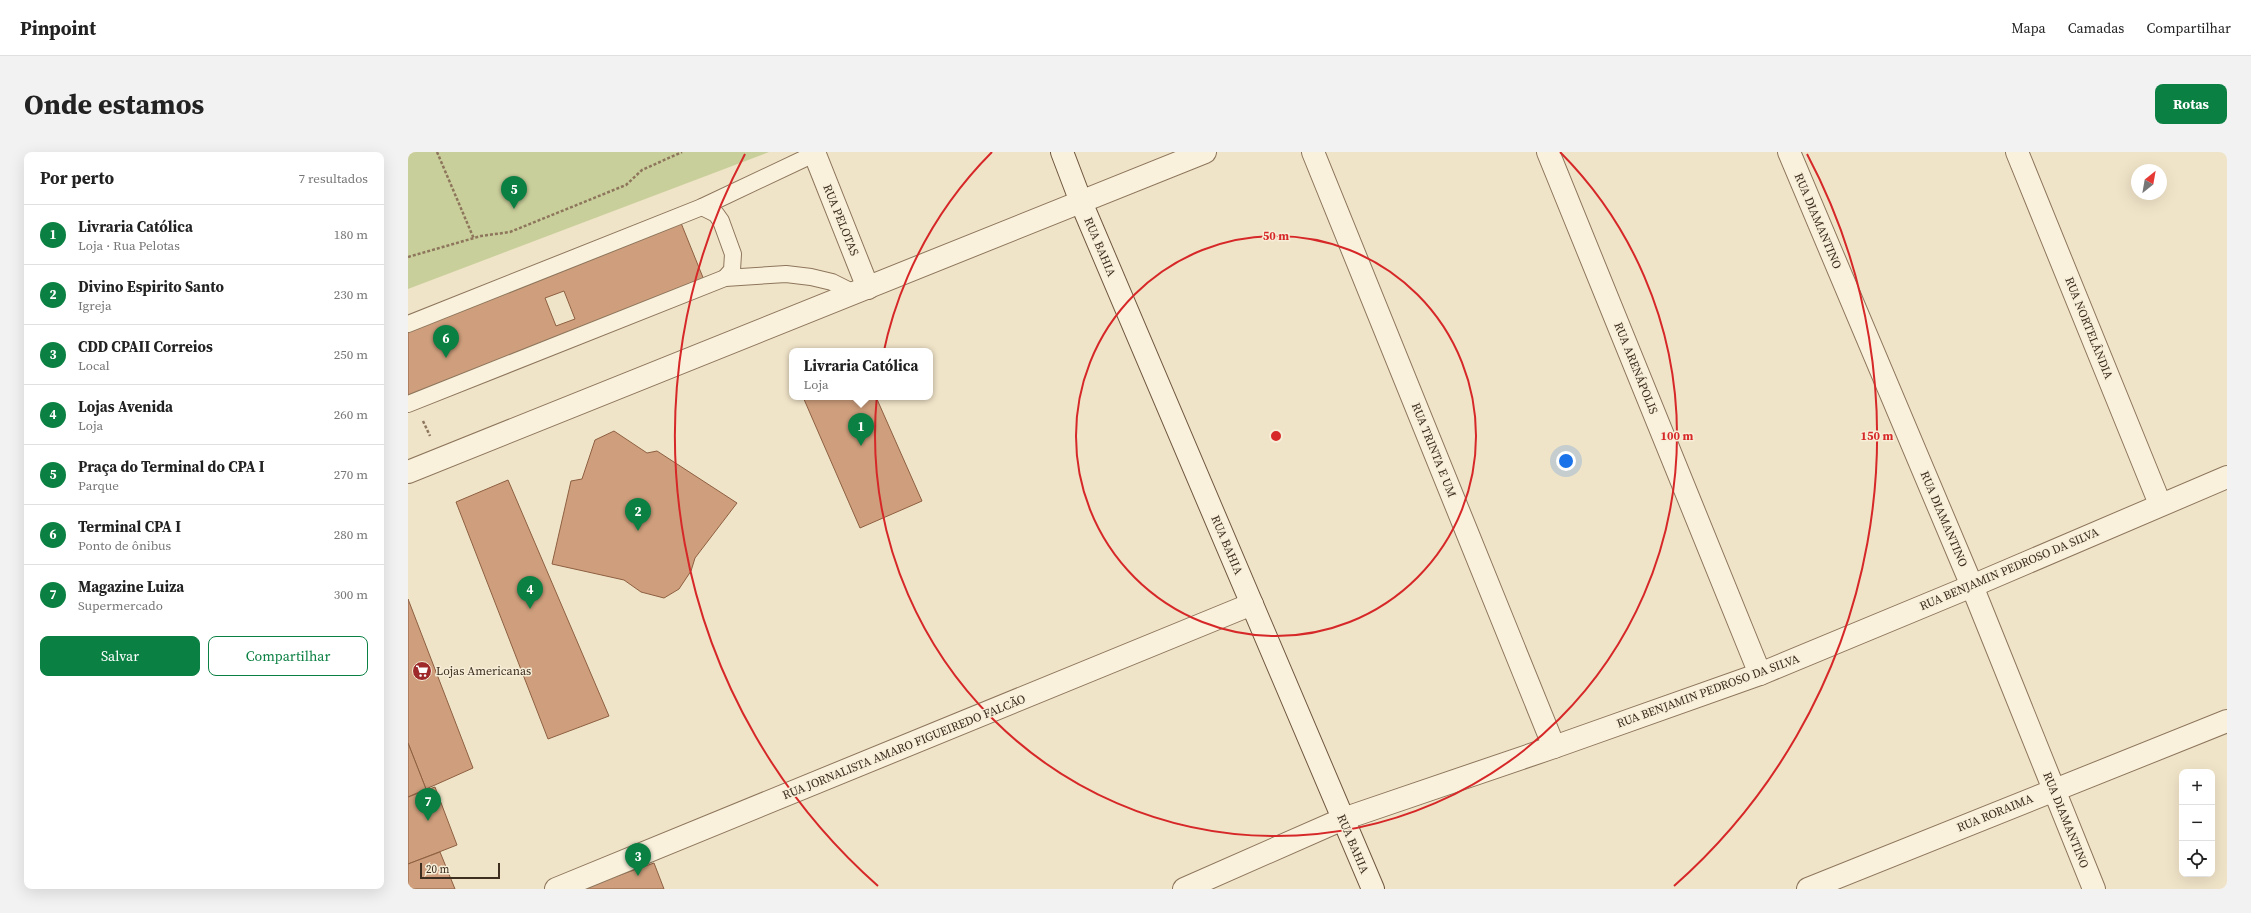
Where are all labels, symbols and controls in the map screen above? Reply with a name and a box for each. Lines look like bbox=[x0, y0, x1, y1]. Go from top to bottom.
text: Pinpoint bbox=[20, 15, 96, 41]
text: Mapa bbox=[2011, 18, 2046, 38]
text: Camadas bbox=[2068, 18, 2124, 38]
text: Compartilhar bbox=[2146, 18, 2231, 38]
button: Rotas bbox=[2155, 84, 2227, 124]
text: Onde estamos bbox=[24, 85, 204, 123]
north arrow bbox=[2131, 164, 2167, 200]
text: Por perto bbox=[40, 166, 114, 190]
text: 7 resultados bbox=[298, 170, 368, 187]
street label: RUA DIAMANTINO bbox=[1791, 171, 1845, 271]
pin: 5 bbox=[501, 176, 527, 209]
street label: RUA PELOTAS bbox=[819, 182, 863, 258]
street label: RUA BAHIA bbox=[1080, 215, 1120, 279]
text: Livraria Católica bbox=[78, 216, 193, 237]
text: 1 bbox=[49, 226, 57, 243]
text: 180 m bbox=[334, 226, 368, 243]
text: 50 m bbox=[1263, 228, 1289, 244]
text: Loja · Rua Pelotas bbox=[78, 237, 180, 254]
street label: RUA NORTELÂNDIA bbox=[2061, 274, 2117, 382]
text: Divino Espirito Santo bbox=[78, 276, 224, 297]
text: 2 bbox=[49, 286, 57, 303]
text: 230 m bbox=[334, 286, 368, 303]
text: Igreja bbox=[78, 297, 112, 314]
street label: RUA ARENÁPOLIS bbox=[1610, 320, 1662, 416]
pin: 6 bbox=[433, 325, 459, 358]
text: CDD CPAII Correios bbox=[78, 336, 213, 357]
text: 3 bbox=[49, 346, 57, 363]
text: 250 m bbox=[334, 346, 368, 363]
popup bbox=[789, 348, 933, 400]
text: Livraria Católica bbox=[804, 355, 918, 376]
text: Local bbox=[78, 357, 110, 374]
text: Loja bbox=[804, 376, 829, 393]
text: Lojas Avenida bbox=[78, 396, 173, 417]
street label: RUA TRINTA E UM bbox=[1408, 400, 1460, 500]
text: 4 bbox=[49, 406, 57, 423]
text: 260 m bbox=[334, 406, 368, 423]
pin: 1 bbox=[848, 413, 874, 446]
text: Loja bbox=[78, 417, 103, 434]
text: 100 m bbox=[1661, 428, 1694, 444]
text: 150 m bbox=[1861, 428, 1894, 444]
centre of rings bbox=[1269, 429, 1283, 443]
your location bbox=[1556, 451, 1576, 471]
text: Praça do Terminal do CPA I bbox=[78, 456, 265, 477]
text: 5 bbox=[49, 466, 57, 483]
text: 270 m bbox=[334, 466, 368, 483]
street label: RUA DIAMANTINO bbox=[1917, 469, 1971, 569]
text: Parque bbox=[78, 477, 119, 494]
pin: 2 bbox=[625, 498, 651, 531]
street label: RUA BAHIA bbox=[1207, 513, 1247, 577]
text: Terminal CPA I bbox=[78, 516, 181, 537]
street label: RUA BENJAMIN PEDROSO DA SILVA bbox=[1917, 524, 2101, 614]
text: 6 bbox=[49, 526, 57, 543]
text: 280 m bbox=[334, 526, 368, 543]
text: Ponto de ônibus bbox=[78, 537, 171, 554]
text: Magazine Luiza bbox=[78, 576, 184, 597]
pin: 4 bbox=[517, 576, 543, 609]
text: 7 bbox=[49, 586, 57, 603]
text: 300 m bbox=[334, 586, 368, 603]
text: Supermercado bbox=[78, 597, 163, 614]
button: Salvar bbox=[40, 636, 200, 676]
button: Compartilhar bbox=[208, 636, 368, 676]
street label: RUA BENJAMIN PEDROSO DA SILVA bbox=[1614, 650, 1802, 732]
supermarket icon: Lojas Americanas bbox=[411, 660, 433, 682]
place label: Lojas Americanas bbox=[436, 663, 531, 679]
street label: RUA JORNALISTA AMARO FIGUEIREDO FALCÃO bbox=[780, 691, 1028, 803]
street label: RUA DIAMANTINO bbox=[2039, 769, 2093, 871]
map controls bbox=[2179, 769, 2215, 877]
button: + bbox=[2179, 769, 2215, 805]
pin: 7 bbox=[415, 788, 441, 821]
street label: RUA RORAIMA bbox=[1955, 790, 2035, 836]
button: − bbox=[2179, 805, 2215, 841]
street label: RUA BAHIA bbox=[1333, 812, 1373, 876]
button: locate bbox=[2179, 841, 2215, 877]
pin: 3 bbox=[625, 843, 651, 876]
scale bar bbox=[420, 861, 500, 880]
text: 20 m bbox=[426, 862, 449, 877]

